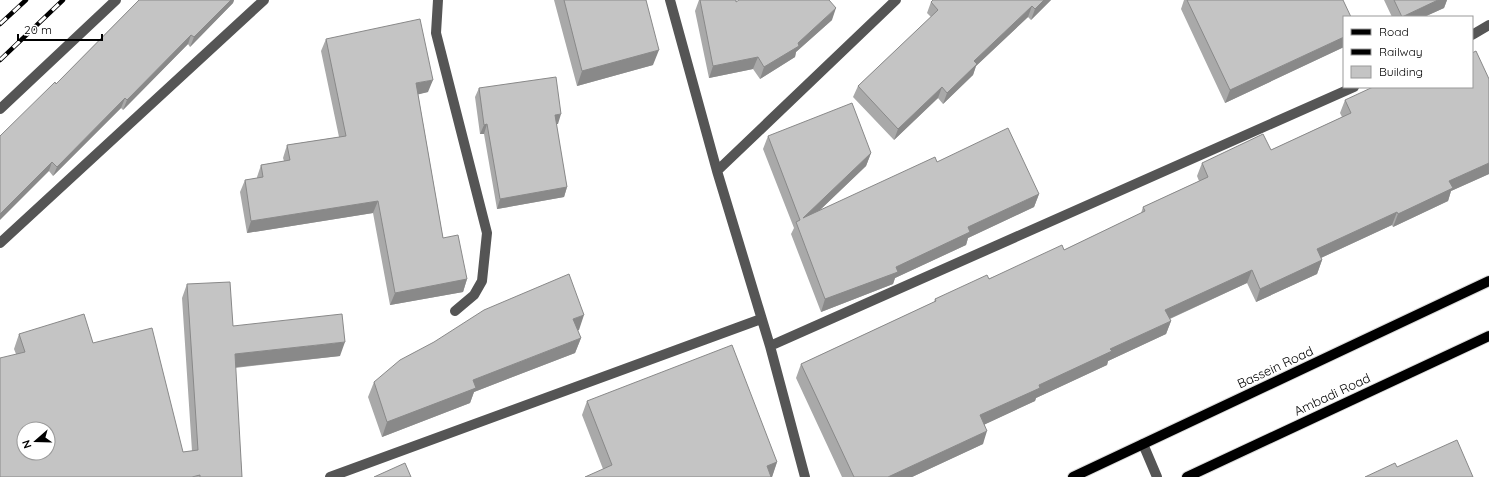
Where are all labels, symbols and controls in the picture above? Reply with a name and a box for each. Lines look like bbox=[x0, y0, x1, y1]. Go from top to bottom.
scale bar bbox=[18, 16, 102, 42]
legend bbox=[1343, 16, 1473, 88]
text: 20 m bbox=[24, 22, 52, 37]
text: Road bbox=[1379, 24, 1409, 39]
text: Railway bbox=[1379, 44, 1423, 59]
text: Building bbox=[1379, 64, 1423, 79]
street label: Bassein Road bbox=[1234, 342, 1316, 392]
street label: Ambadi Road bbox=[1291, 369, 1373, 419]
north arrow bbox=[16, 421, 56, 461]
text: N bbox=[19, 438, 35, 451]

